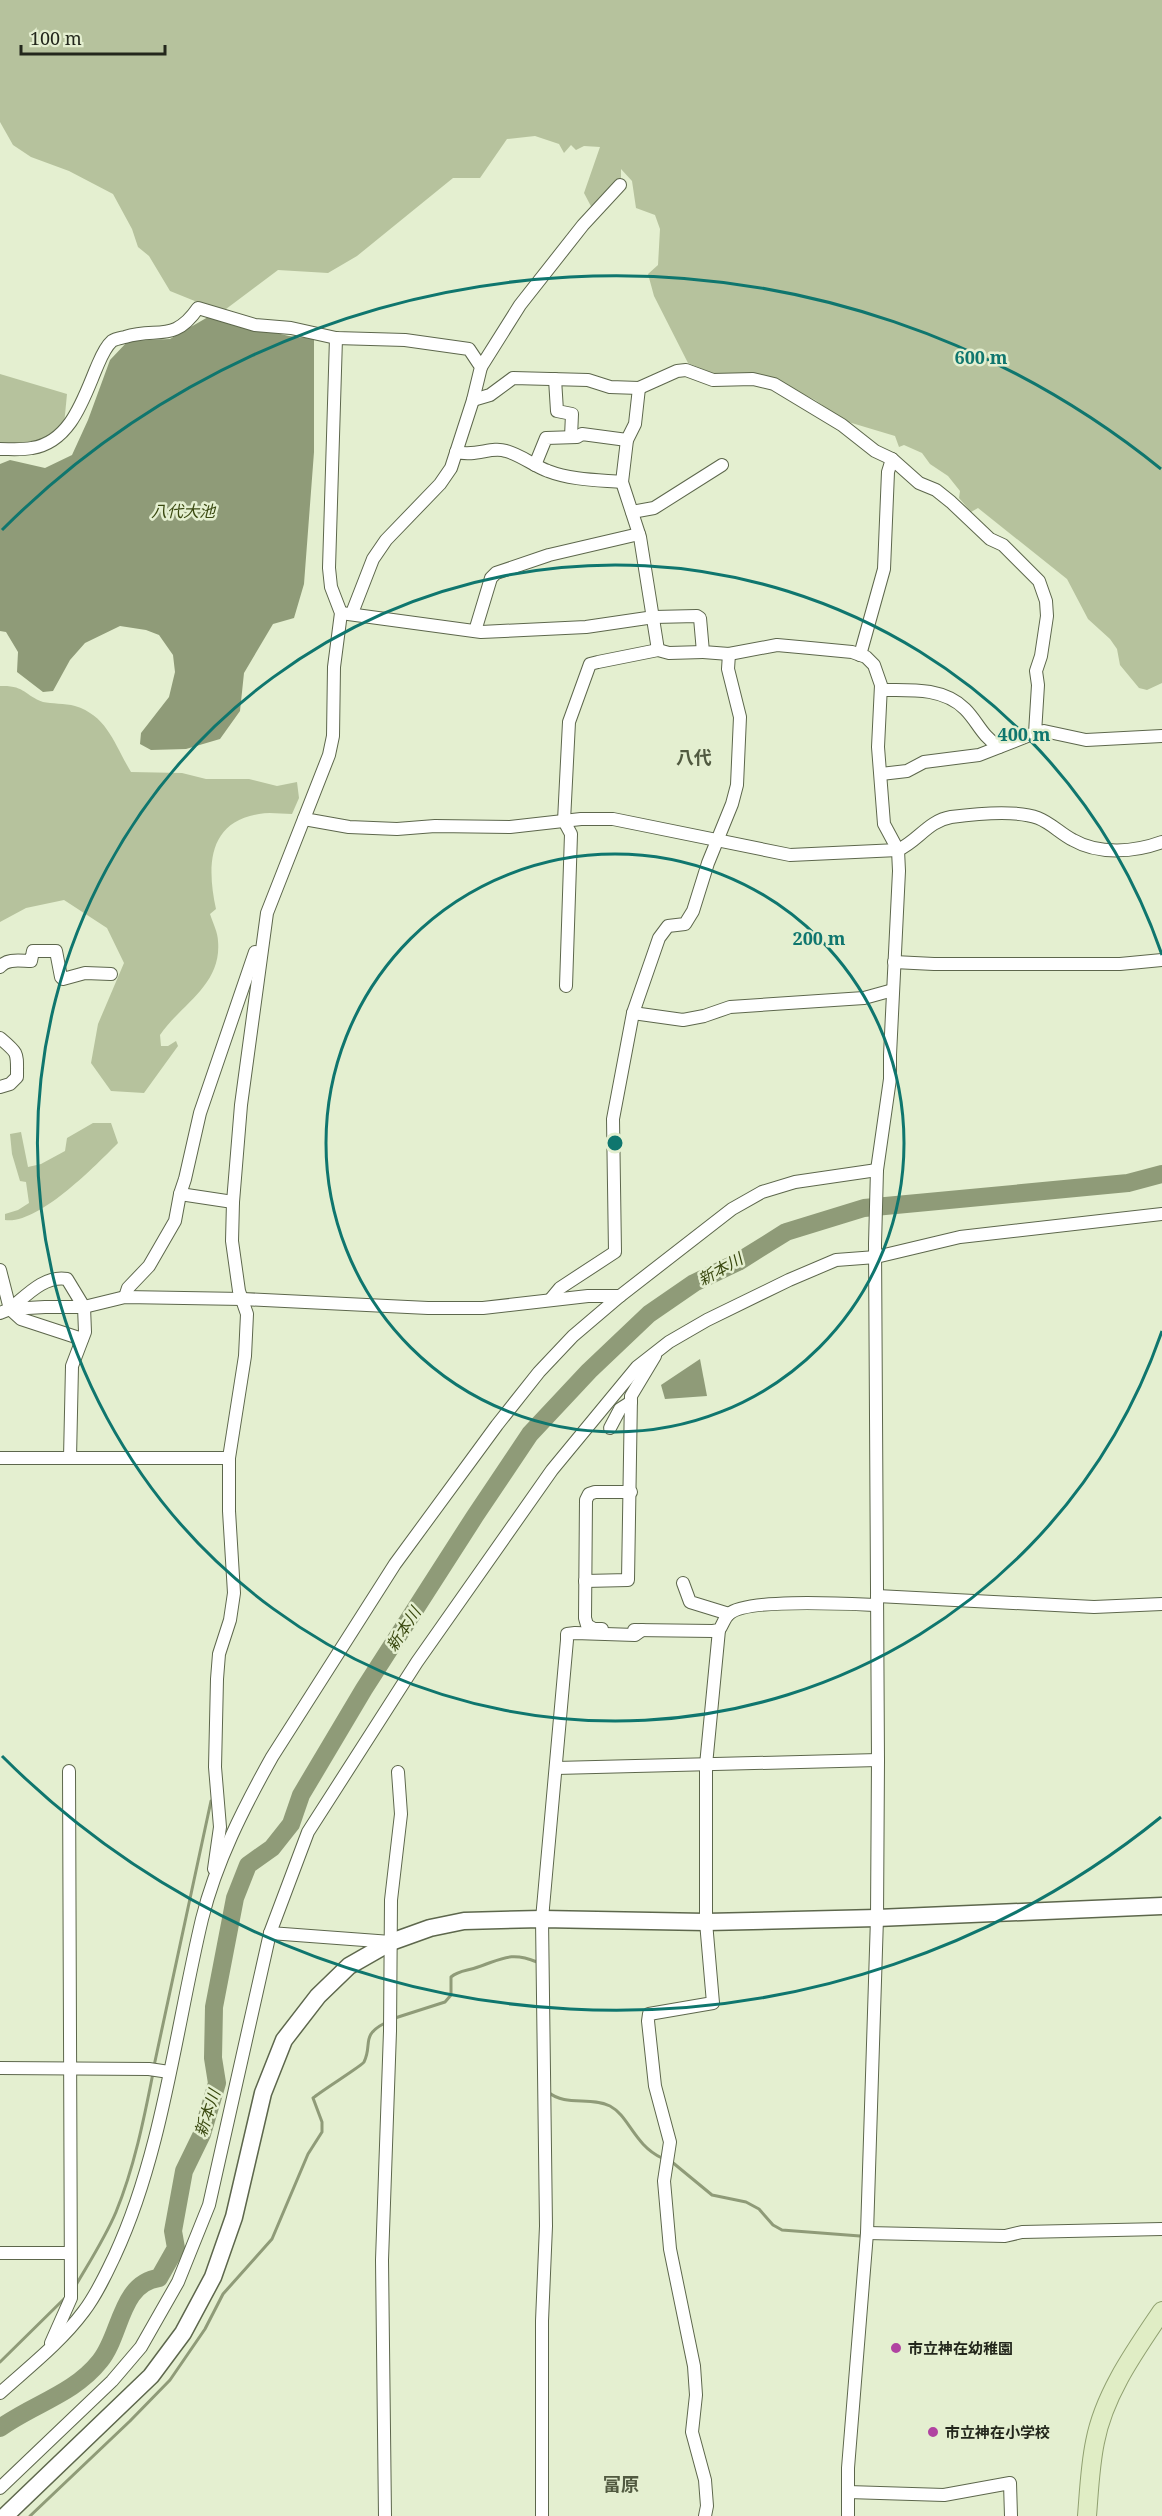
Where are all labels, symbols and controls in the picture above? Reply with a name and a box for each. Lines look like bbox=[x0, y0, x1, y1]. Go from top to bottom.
scale bar bbox=[21, 18, 165, 56]
text: 100 m bbox=[30, 26, 82, 50]
text: 600 m bbox=[955, 345, 1008, 369]
water label: 八代大池 bbox=[151, 500, 217, 522]
text: 400 m bbox=[998, 722, 1051, 746]
district label: 八代 bbox=[676, 745, 712, 769]
text: 200 m bbox=[793, 926, 846, 950]
centre of rings bbox=[605, 1133, 625, 1153]
water label: 新本川 bbox=[694, 1247, 748, 1290]
water label: 新本川 bbox=[381, 1601, 426, 1655]
water label: 新本川 bbox=[189, 2085, 225, 2139]
place label: 市立神在幼稚園 bbox=[908, 2338, 1013, 2358]
marker: 市立神在幼稚園 bbox=[889, 2341, 903, 2355]
place label: 市立神在小学校 bbox=[945, 2422, 1050, 2442]
marker: 市立神在小学校 bbox=[926, 2425, 940, 2439]
district label: 富原 bbox=[603, 2472, 639, 2496]

